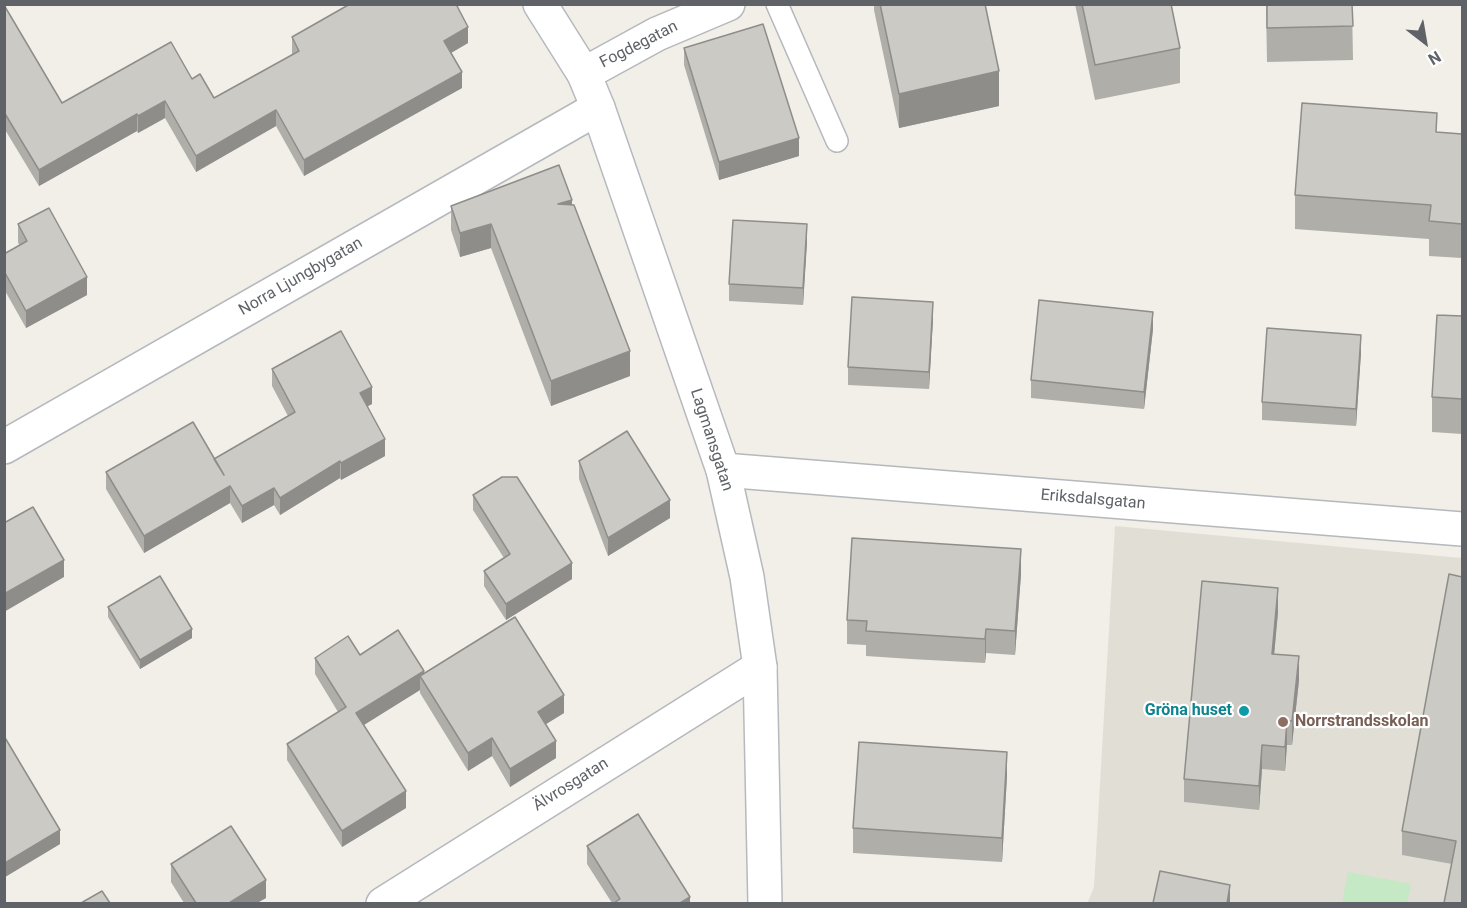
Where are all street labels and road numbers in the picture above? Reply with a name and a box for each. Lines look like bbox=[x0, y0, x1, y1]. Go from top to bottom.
street label: Fogdegatan bbox=[597, 17, 681, 73]
street label: Norra Ljungbygatan bbox=[236, 234, 366, 320]
street label: Lagmansgatan bbox=[685, 386, 737, 494]
street label: Eriksdalsgatan bbox=[1040, 486, 1146, 514]
street label: Älvrosgatan bbox=[530, 754, 612, 816]

